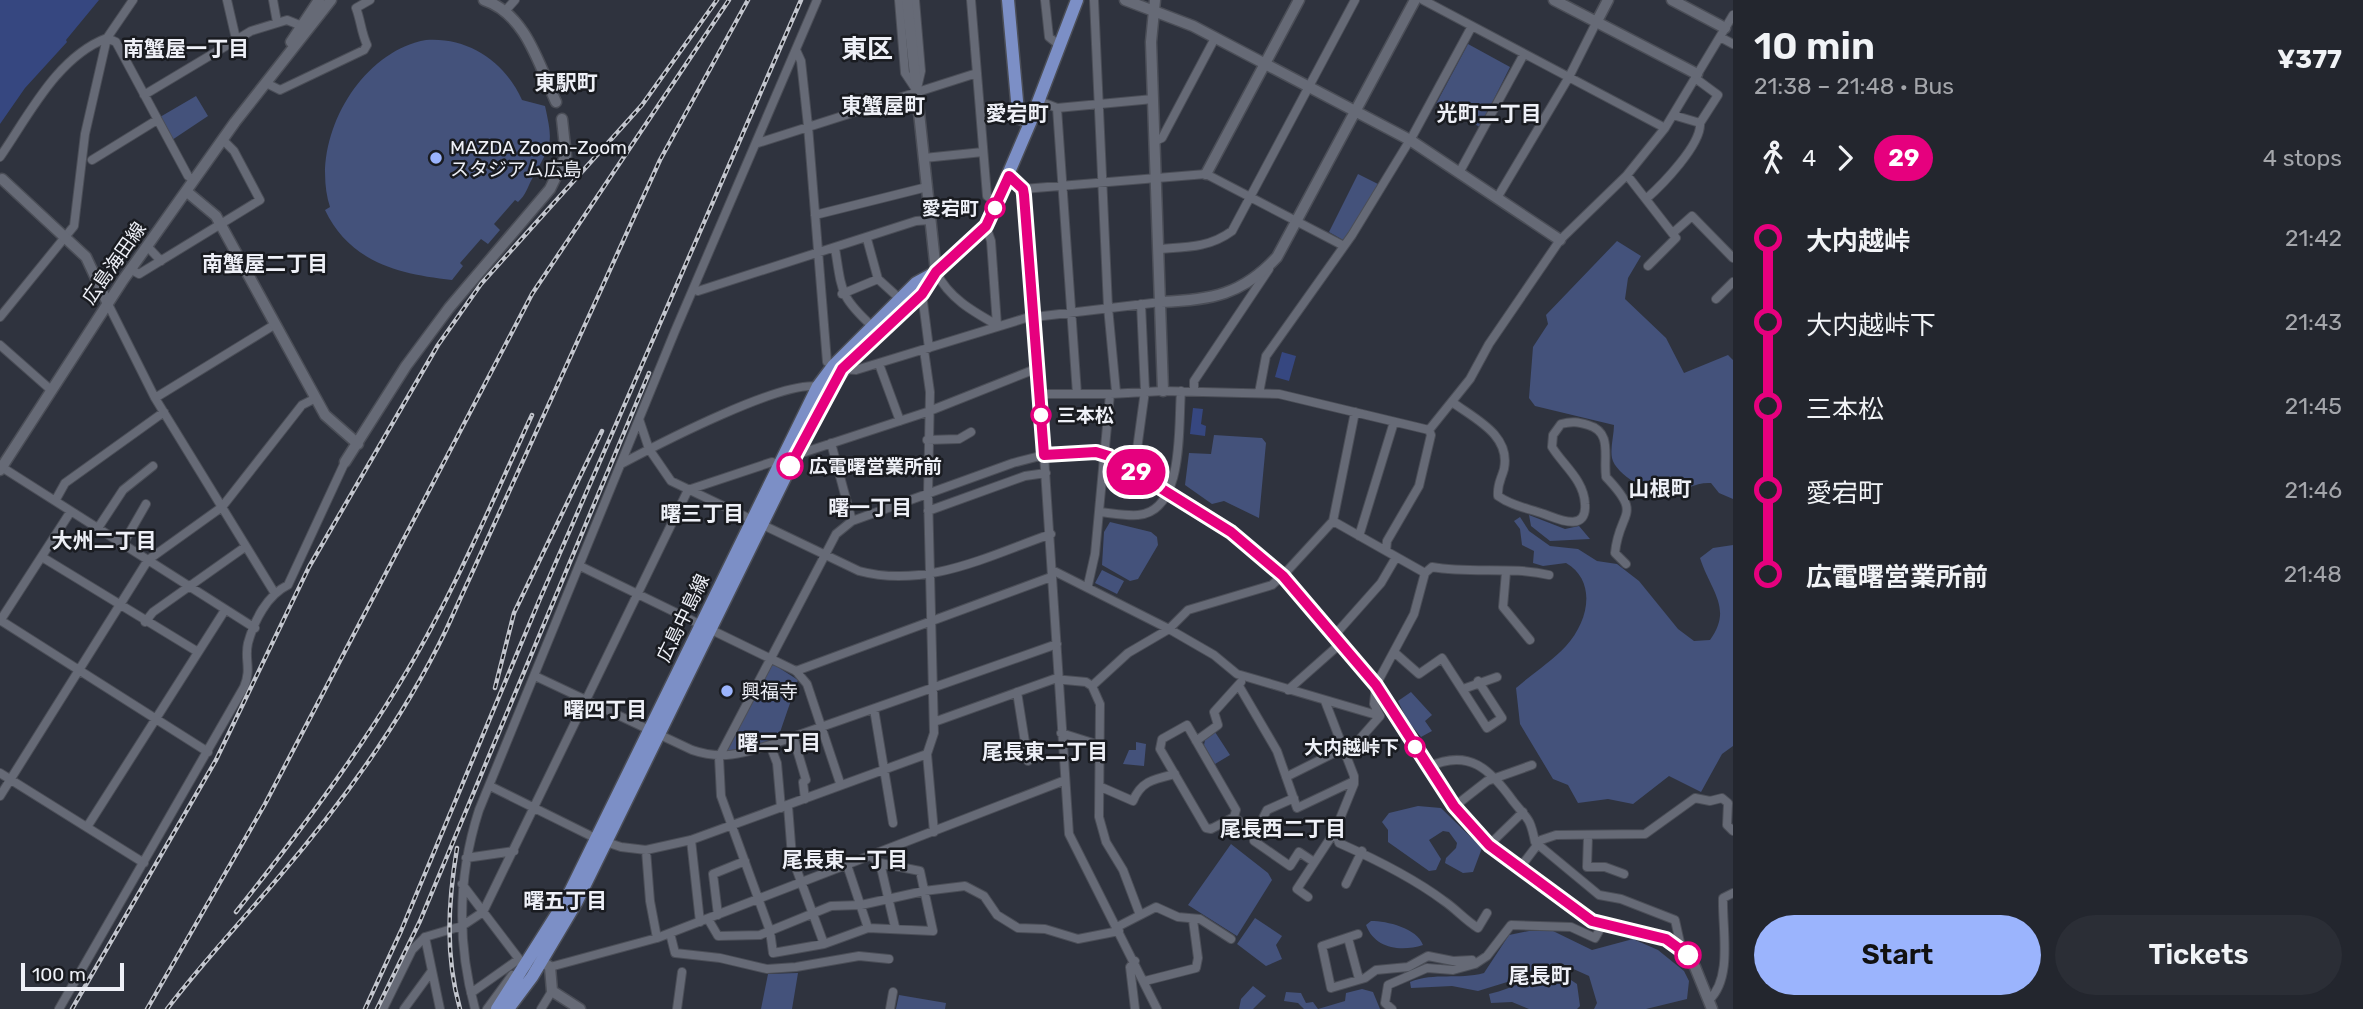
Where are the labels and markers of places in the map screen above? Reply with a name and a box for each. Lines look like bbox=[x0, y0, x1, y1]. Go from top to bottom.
place label: MAZDA Zoom-Zoom スタジアム広島 bbox=[450, 136, 627, 181]
marker: MAZDA Zoom-Zoom スタジアム広島 bbox=[428, 150, 444, 166]
place label: 愛宕町 bbox=[922, 197, 979, 220]
marker: 愛宕町 bbox=[985, 198, 1005, 218]
place label: 三本松 bbox=[1057, 404, 1114, 427]
marker: 三本松 bbox=[1031, 405, 1051, 425]
marker: 広電曙営業所前 bbox=[777, 453, 803, 479]
place label: 広電曙営業所前 bbox=[809, 455, 942, 478]
place label: 興福寺 bbox=[741, 680, 798, 703]
marker: 興福寺 bbox=[719, 683, 735, 699]
place label: 大内越峠下 bbox=[1304, 736, 1399, 759]
marker: 大内越峠下 bbox=[1405, 737, 1425, 757]
unlabelled marker bbox=[1675, 942, 1701, 968]

